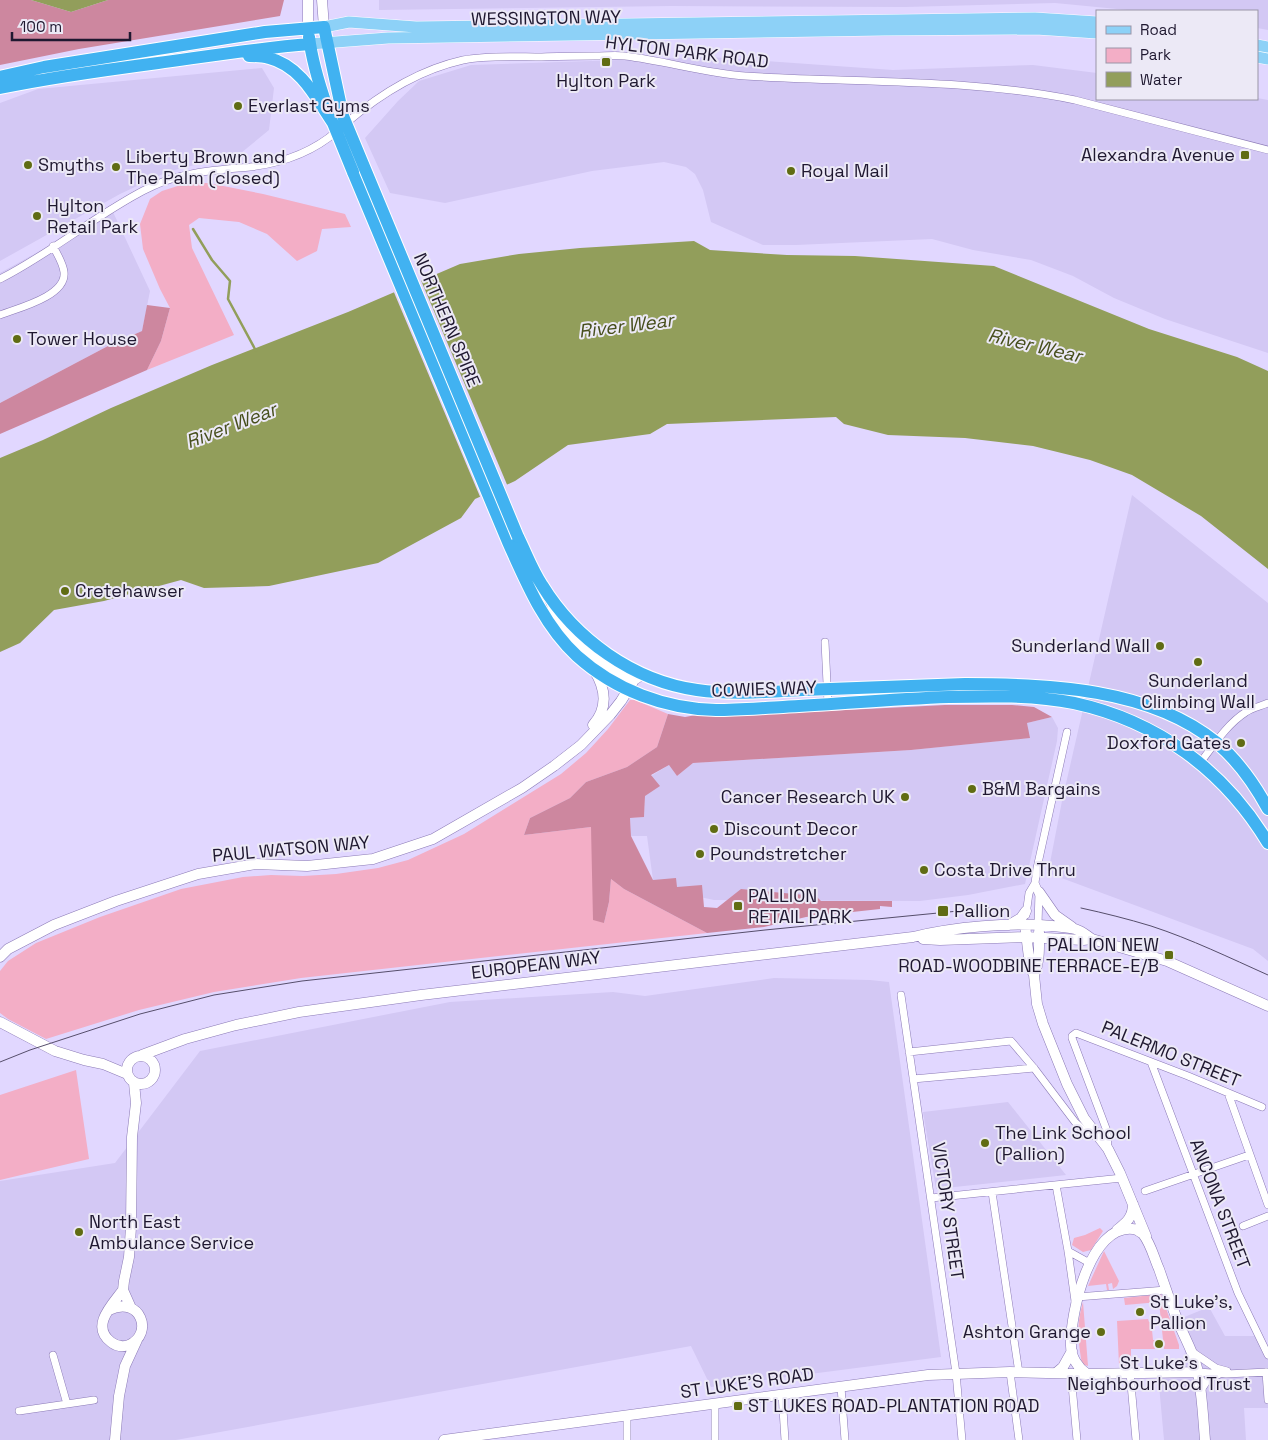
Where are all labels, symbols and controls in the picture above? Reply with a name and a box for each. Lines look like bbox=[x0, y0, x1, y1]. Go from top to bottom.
street label: WESSINGTON WAY bbox=[471, 5, 621, 30]
scale bar bbox=[12, 10, 130, 42]
legend bbox=[1096, 10, 1258, 100]
text: 100 m bbox=[20, 17, 62, 36]
text: Road bbox=[1140, 20, 1177, 39]
street label: HYLTON PARK ROAD bbox=[604, 30, 770, 73]
text: Park bbox=[1140, 45, 1171, 64]
marker: Hylton Park bbox=[600, 56, 612, 68]
place label: Hylton Park bbox=[556, 69, 656, 92]
text: Water bbox=[1140, 70, 1183, 89]
place label: Everlast Gyms bbox=[248, 94, 370, 117]
marker: Everlast Gyms bbox=[232, 100, 244, 112]
place label: Alexandra Avenue bbox=[1081, 143, 1235, 166]
place label: Liberty Brown and The Palm (closed) bbox=[126, 145, 286, 189]
marker: Alexandra Avenue bbox=[1239, 149, 1251, 161]
place label: Smyths bbox=[38, 153, 104, 176]
marker: Smyths bbox=[22, 159, 34, 171]
place label: Royal Mail bbox=[801, 159, 889, 182]
marker: Liberty Brown and The Palm (closed) bbox=[110, 161, 122, 173]
marker: Royal Mail bbox=[785, 165, 797, 177]
place label: Hylton Retail Park bbox=[47, 194, 138, 238]
marker: Hylton Retail Park bbox=[31, 210, 43, 222]
street label: NORTHERN SPIRE bbox=[409, 249, 486, 390]
water label: River Wear bbox=[577, 307, 677, 344]
water label: River Wear bbox=[986, 323, 1086, 369]
place label: Tower House bbox=[27, 327, 137, 350]
marker: Tower House bbox=[11, 333, 23, 345]
water label: River Wear bbox=[182, 396, 282, 454]
place label: Cretehawser bbox=[75, 579, 185, 602]
marker: Cretehawser bbox=[59, 585, 71, 597]
place label: Sunderland Wall bbox=[1011, 634, 1150, 657]
marker: Sunderland Wall bbox=[1154, 640, 1166, 652]
marker: Sunderland Climbing Wall bbox=[1192, 656, 1204, 668]
place label: Sunderland Climbing Wall bbox=[1141, 669, 1255, 713]
street label: COWIES WAY bbox=[711, 675, 817, 702]
place label: Doxford Gates bbox=[1107, 731, 1231, 754]
marker: Doxford Gates bbox=[1235, 737, 1247, 749]
place label: B&M Bargains bbox=[982, 777, 1101, 800]
marker: B&M Bargains bbox=[966, 783, 978, 795]
place label: Cancer Research UK bbox=[721, 785, 895, 808]
marker: Cancer Research UK bbox=[899, 791, 911, 803]
place label: Discount Decor bbox=[724, 817, 858, 840]
marker: Discount Decor bbox=[708, 823, 720, 835]
street label: PAUL WATSON WAY bbox=[211, 830, 371, 867]
place label: Poundstretcher bbox=[710, 842, 847, 865]
marker: Poundstretcher bbox=[694, 848, 706, 860]
place label: Costa Drive Thru bbox=[934, 858, 1076, 881]
marker: Costa Drive Thru bbox=[918, 864, 930, 876]
place label: PALLION RETAIL PARK bbox=[748, 884, 852, 928]
place label: Pallion bbox=[954, 899, 1010, 922]
marker: PALLION RETAIL PARK bbox=[732, 900, 744, 912]
marker: Pallion bbox=[936, 904, 950, 918]
place label: PALLION NEW ROAD-WOODBINE TERRACE-E/B bbox=[898, 933, 1159, 977]
street label: EUROPEAN WAY bbox=[470, 945, 602, 984]
marker: PALLION NEW ROAD-WOODBINE TERRACE-E/B bbox=[1163, 949, 1175, 961]
street label: PALERMO STREET bbox=[1098, 1015, 1244, 1092]
place label: The Link School (Pallion) bbox=[995, 1121, 1131, 1165]
street label: ANCONA STREET bbox=[1185, 1135, 1256, 1273]
marker: The Link School (Pallion) bbox=[979, 1137, 991, 1149]
street label: VICTORY STREET bbox=[927, 1141, 970, 1282]
place label: North East Ambulance Service bbox=[89, 1210, 254, 1254]
marker: North East Ambulance Service bbox=[73, 1226, 85, 1238]
place label: St Luke's, Pallion bbox=[1150, 1290, 1232, 1334]
marker: St Luke's, Pallion bbox=[1134, 1306, 1146, 1318]
place label: Ashton Grange bbox=[963, 1320, 1091, 1343]
marker: Ashton Grange bbox=[1095, 1326, 1107, 1338]
marker: St Luke's Neighbourhood Trust bbox=[1153, 1338, 1165, 1350]
place label: St Luke's Neighbourhood Trust bbox=[1067, 1351, 1251, 1395]
street label: ST LUKE'S ROAD bbox=[679, 1362, 815, 1403]
place label: ST LUKES ROAD-PLANTATION ROAD bbox=[748, 1394, 1040, 1417]
marker: ST LUKES ROAD-PLANTATION ROAD bbox=[732, 1400, 744, 1412]

